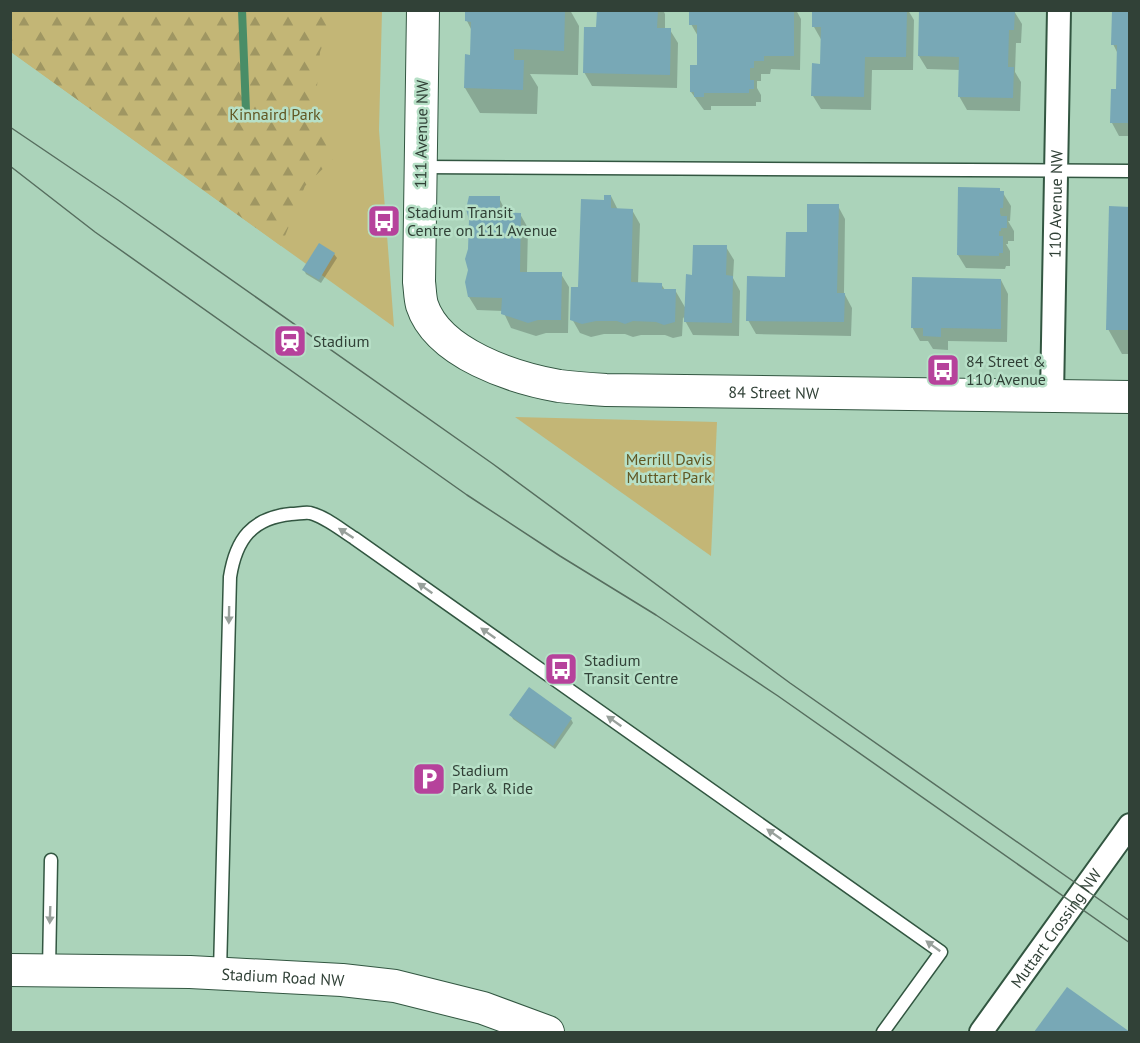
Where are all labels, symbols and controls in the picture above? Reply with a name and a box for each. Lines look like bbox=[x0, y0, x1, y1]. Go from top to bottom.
street label: 111 Avenue NW bbox=[410, 79, 432, 188]
park label: Kinnaird Park bbox=[229, 104, 321, 124]
street label: 110 Avenue NW bbox=[1045, 149, 1066, 258]
place label: Stadium Transit Centre on 111 Avenue bbox=[407, 202, 557, 240]
bus stop icon: Stadium Transit Centre on 111 Avenue bbox=[366, 203, 402, 239]
station icon: Stadium bbox=[272, 323, 308, 359]
place label: Stadium bbox=[313, 331, 369, 351]
place label: 84 Street & 110 Avenue bbox=[966, 351, 1046, 389]
bus stop icon: 84 Street & 110 Avenue bbox=[925, 352, 961, 388]
street label: 84 Street NW bbox=[728, 382, 820, 403]
park label: Merrill Davis Muttart Park bbox=[626, 449, 713, 487]
one-way arrow bbox=[338, 528, 354, 539]
one-way arrow bbox=[418, 582, 434, 594]
one-way arrow bbox=[224, 605, 234, 624]
one-way arrow bbox=[481, 627, 497, 639]
place label: Stadium Transit Centre bbox=[584, 650, 679, 688]
bus stop icon: Stadium Transit Centre bbox=[543, 651, 579, 687]
one-way arrow bbox=[607, 716, 622, 728]
place label: Stadium Park & Ride bbox=[452, 760, 533, 798]
parking icon: Stadium Park & Ride bbox=[411, 761, 447, 797]
one-way arrow bbox=[766, 828, 782, 840]
street label: Muttart Crossing NW bbox=[1006, 864, 1106, 992]
one-way arrow bbox=[46, 906, 55, 925]
one-way arrow bbox=[925, 940, 941, 952]
street label: Stadium Road NW bbox=[221, 964, 345, 990]

